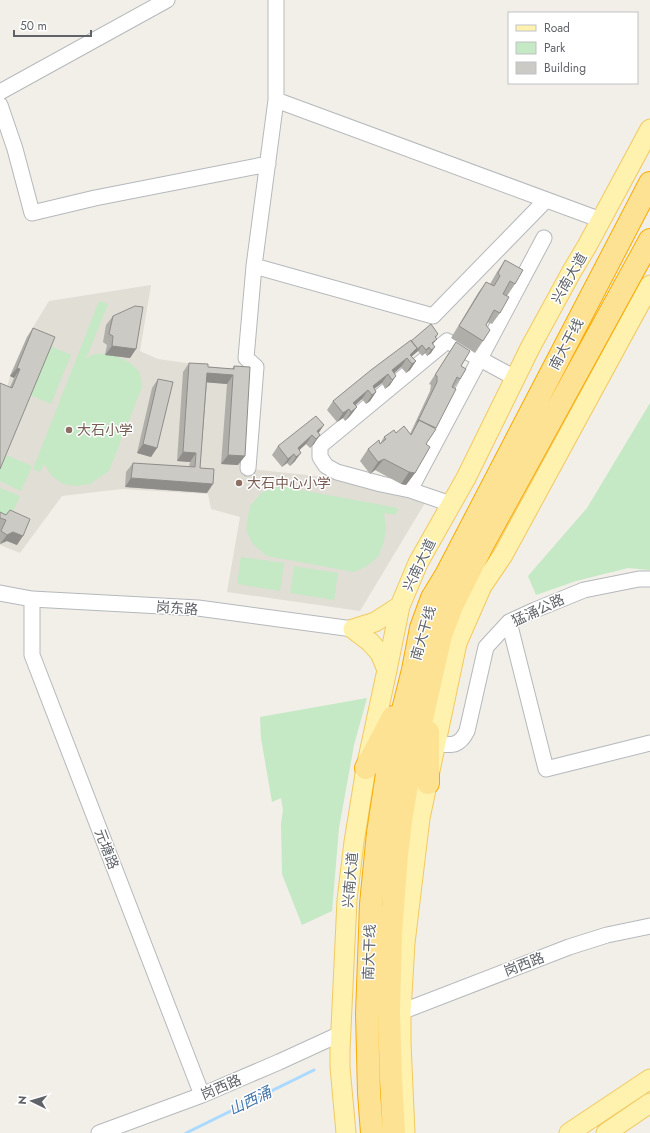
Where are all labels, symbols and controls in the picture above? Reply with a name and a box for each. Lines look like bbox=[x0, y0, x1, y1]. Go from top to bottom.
scale bar bbox=[14, 12, 91, 38]
legend bbox=[508, 12, 638, 84]
text: 50 m bbox=[20, 17, 47, 35]
text: Road bbox=[544, 19, 570, 37]
text: Park bbox=[544, 39, 566, 57]
text: Building bbox=[544, 59, 586, 77]
street label: 兴南大道 bbox=[546, 249, 592, 307]
street label: 南大干线 bbox=[544, 315, 588, 373]
place label: 大石小学 bbox=[77, 420, 133, 440]
marker: 大石小学 bbox=[64, 425, 74, 435]
place label: 大石中心小学 bbox=[247, 473, 331, 493]
marker: 大石中心小学 bbox=[234, 478, 244, 488]
street label: 兴南大道 bbox=[398, 535, 440, 595]
street label: 猛涌公路 bbox=[508, 589, 568, 631]
street label: 岗东路 bbox=[155, 597, 199, 619]
street label: 南大干线 bbox=[406, 603, 440, 663]
street label: 元塘路 bbox=[90, 826, 124, 872]
street label: 兴南大道 bbox=[338, 851, 362, 909]
street label: 南大干线 bbox=[358, 924, 380, 980]
street label: 岗西路 bbox=[501, 947, 547, 981]
street label: 岗西路 bbox=[198, 1070, 244, 1104]
water label: 山西涌 bbox=[225, 1080, 277, 1121]
north arrow bbox=[12, 1081, 52, 1121]
text: N bbox=[14, 1095, 30, 1105]

